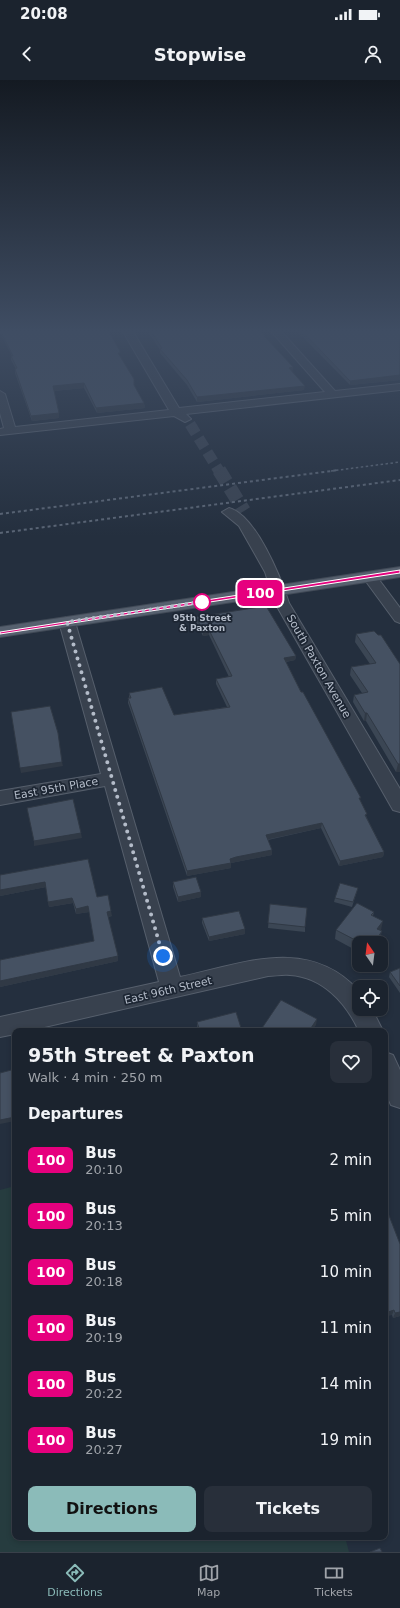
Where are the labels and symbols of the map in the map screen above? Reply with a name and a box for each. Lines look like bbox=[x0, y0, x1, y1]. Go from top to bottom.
line badge: 100 bbox=[237, 580, 283, 606]
marker: 95th Street & Paxton bbox=[193, 593, 211, 611]
street label: South Paxton Avenue bbox=[284, 612, 354, 720]
place label: 95th Street & Paxton bbox=[173, 613, 232, 633]
street label: East 95th Place bbox=[13, 775, 99, 802]
north arrow bbox=[352, 936, 388, 972]
your location bbox=[153, 946, 173, 966]
street label: East 96th Street bbox=[123, 974, 214, 1007]

